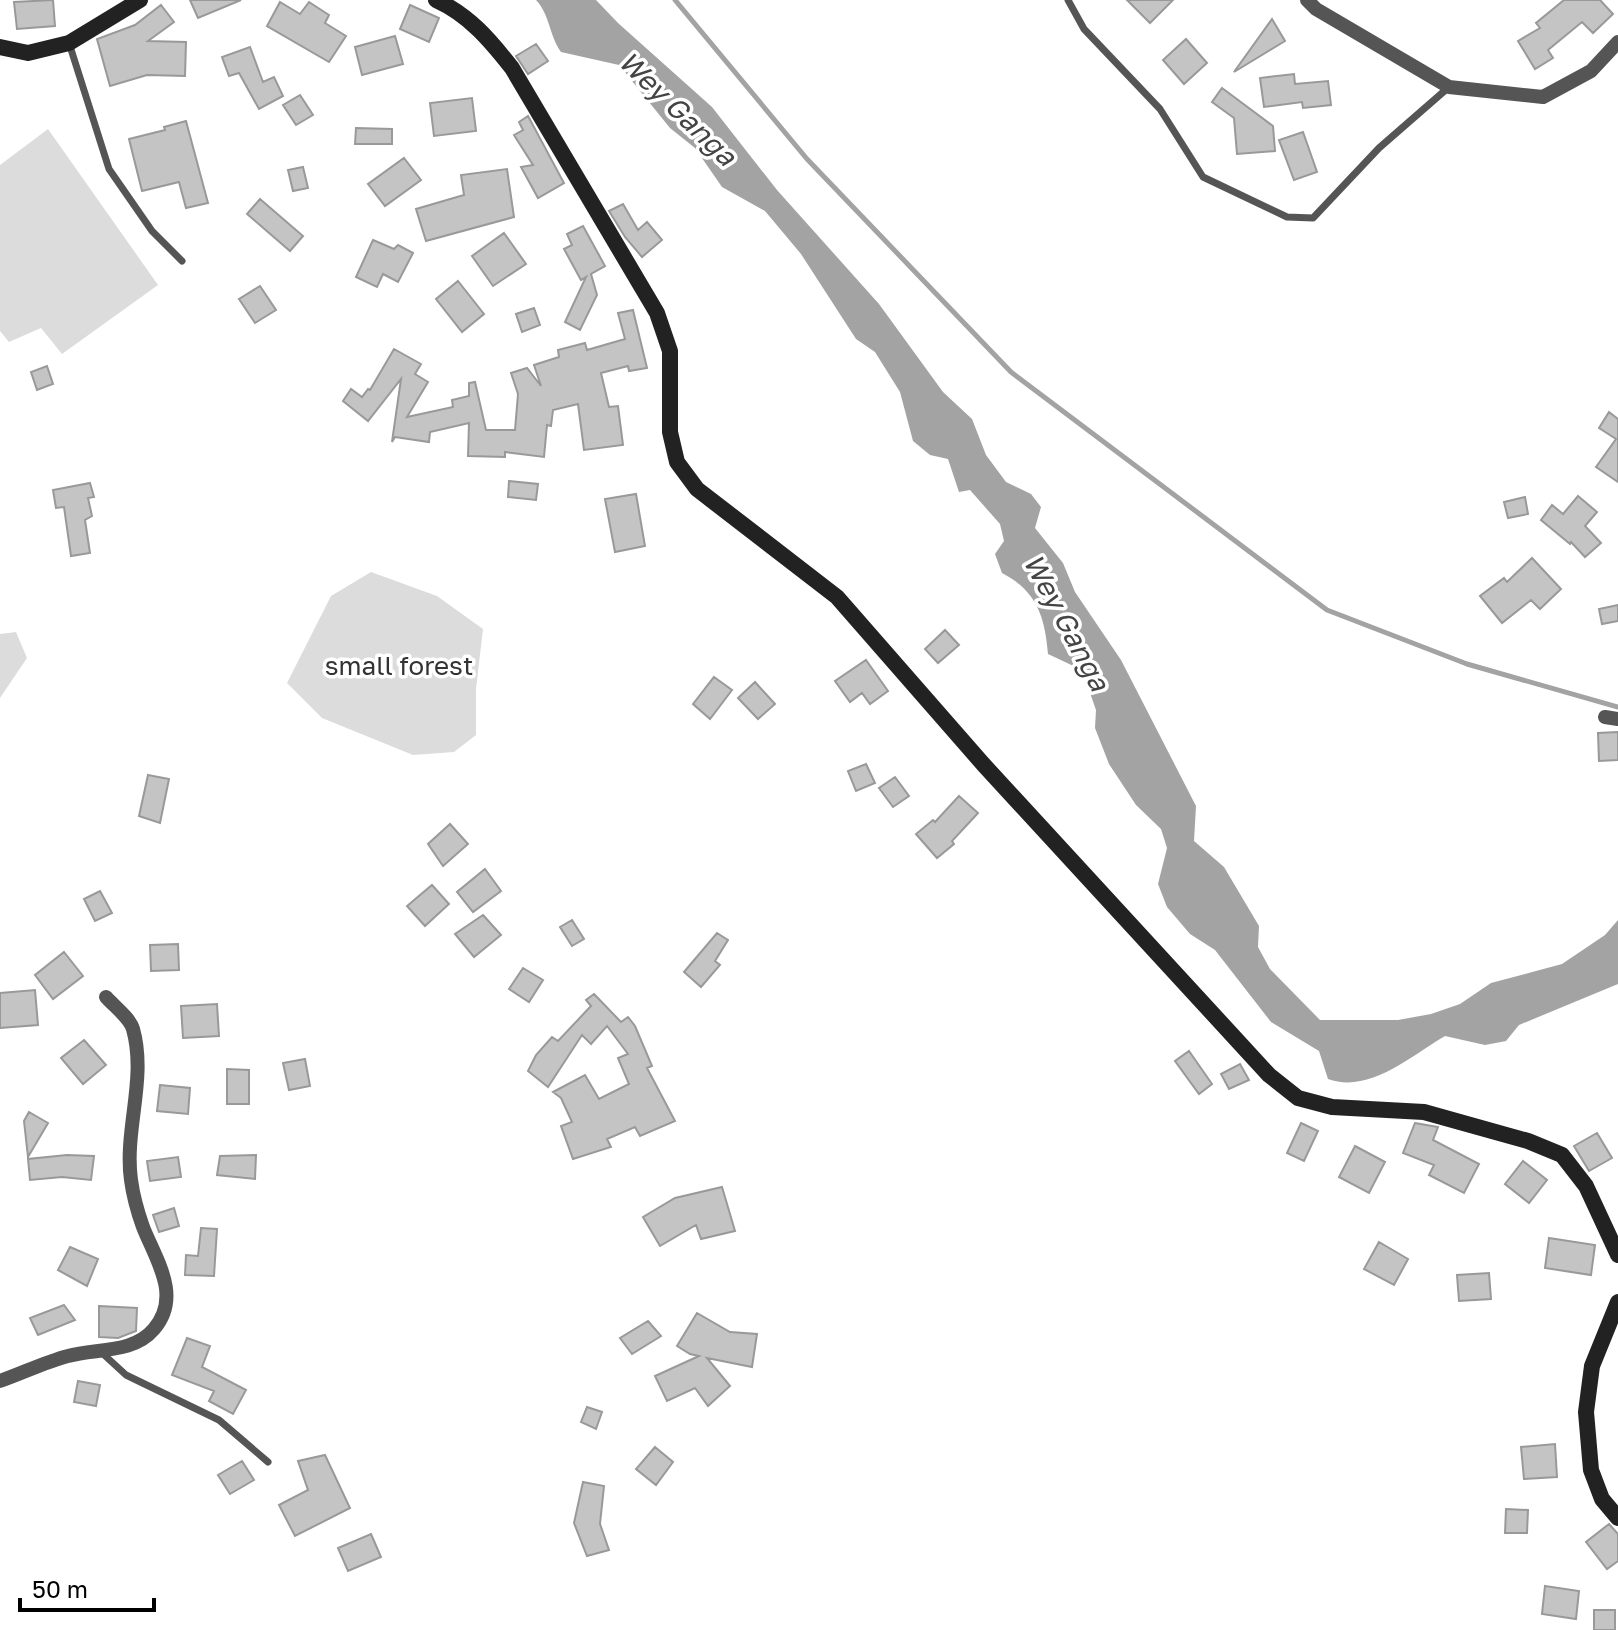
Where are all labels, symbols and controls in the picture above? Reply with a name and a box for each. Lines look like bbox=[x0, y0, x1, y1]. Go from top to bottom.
water label: Wey Ganga bbox=[613, 44, 744, 173]
water label: Wey Ganga bbox=[1017, 548, 1117, 697]
park label: small forest bbox=[325, 650, 473, 681]
scale bar bbox=[20, 1562, 154, 1612]
text: 50 m bbox=[32, 1574, 88, 1603]

